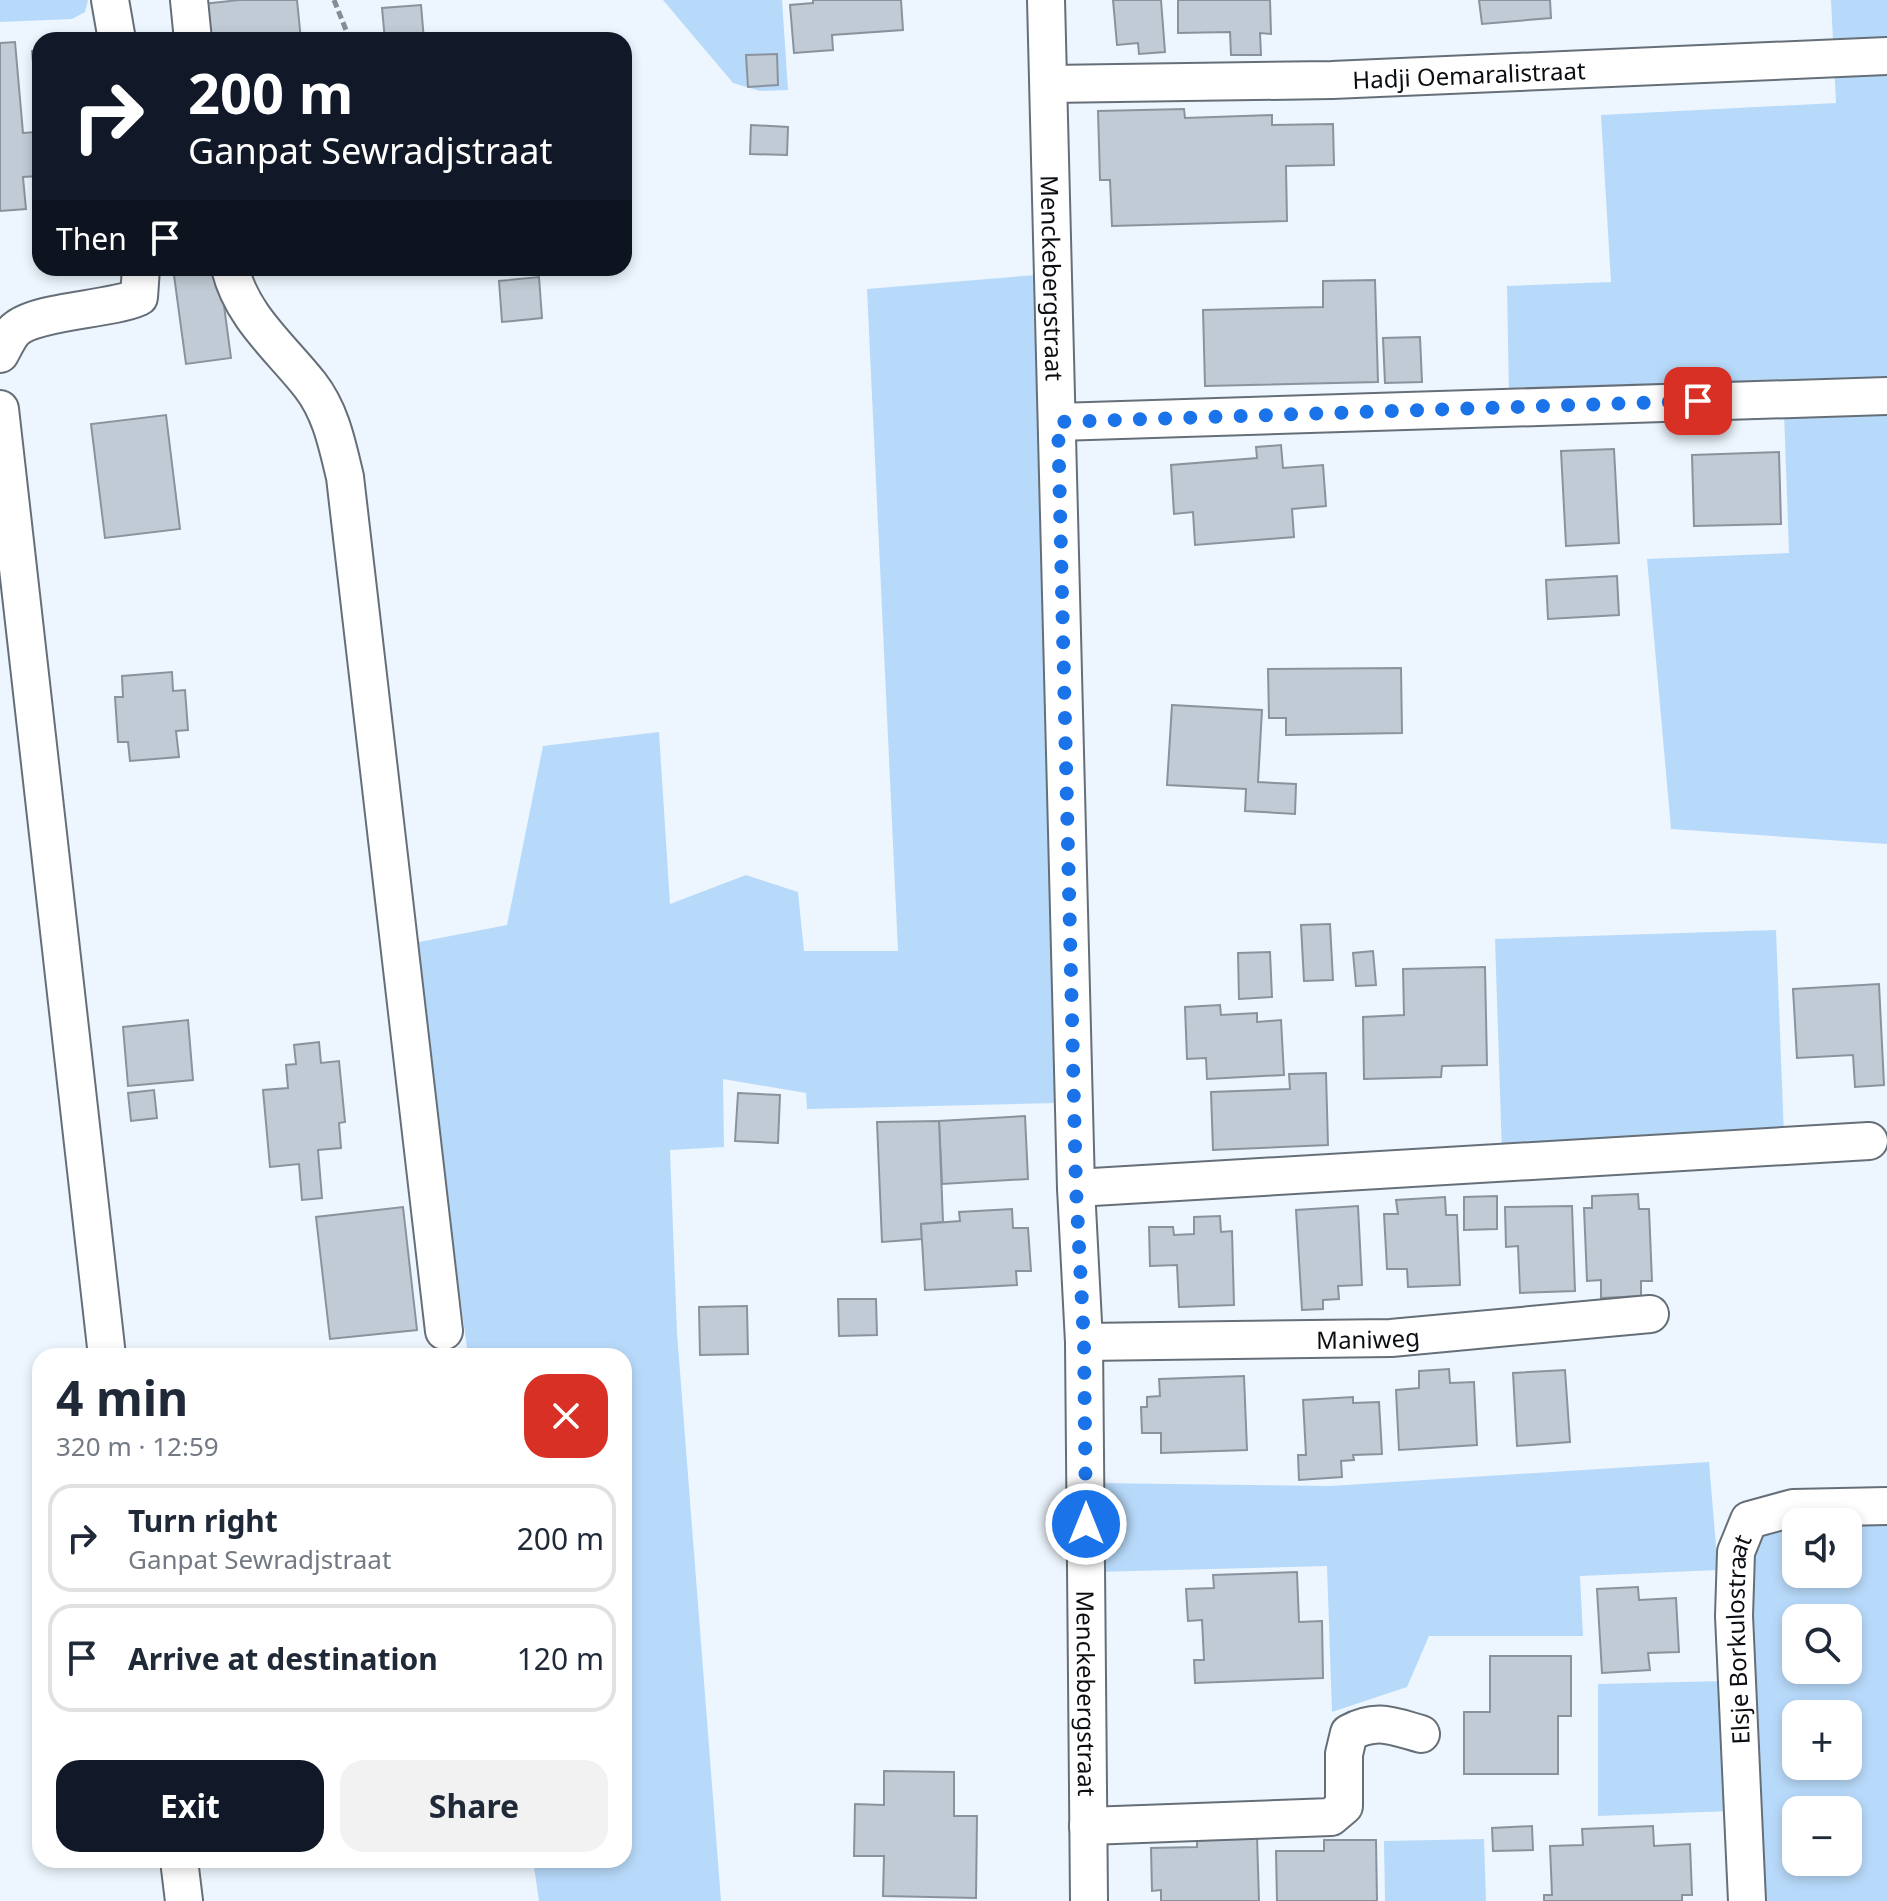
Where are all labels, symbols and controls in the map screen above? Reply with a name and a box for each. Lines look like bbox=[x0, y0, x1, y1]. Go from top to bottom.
street label: Hadji Oemaralistraat bbox=[1352, 53, 1586, 96]
text: 200 m bbox=[188, 54, 353, 130]
icon: right bbox=[56, 64, 160, 168]
text: Ganpat Sewradjstraat bbox=[188, 126, 553, 175]
street label: Menckebergstraat bbox=[1034, 174, 1072, 382]
icon: arrive bbox=[143, 216, 187, 260]
text: Then bbox=[56, 218, 127, 259]
pin bbox=[1664, 367, 1732, 435]
icon: arrive bbox=[1676, 379, 1720, 423]
street label: Maniweg bbox=[1316, 1319, 1421, 1355]
text: 4 min bbox=[56, 1365, 188, 1430]
button: close bbox=[524, 1374, 608, 1458]
text: 320 m · 12:59 bbox=[56, 1428, 219, 1464]
position arrow bbox=[1044, 1482, 1128, 1566]
text: Turn right bbox=[128, 1500, 278, 1541]
map controls bbox=[1782, 1508, 1862, 1876]
button: sound bbox=[1782, 1508, 1862, 1588]
icon: right bbox=[60, 1516, 104, 1560]
text: 200 m bbox=[517, 1518, 604, 1559]
street label: Elsje Borkulostraat bbox=[1717, 1529, 1758, 1745]
text: Ganpat Sewradjstraat bbox=[128, 1541, 391, 1577]
street label: Menckebergstraat bbox=[1070, 1590, 1105, 1797]
button: search bbox=[1782, 1604, 1862, 1684]
icon: arrive bbox=[60, 1636, 104, 1680]
text: Arrive at destination bbox=[128, 1638, 438, 1679]
text: 120 m bbox=[517, 1638, 604, 1679]
button: + bbox=[1782, 1700, 1862, 1780]
button: Exit bbox=[56, 1760, 324, 1852]
button: Share bbox=[340, 1760, 608, 1852]
button: − bbox=[1782, 1796, 1862, 1876]

